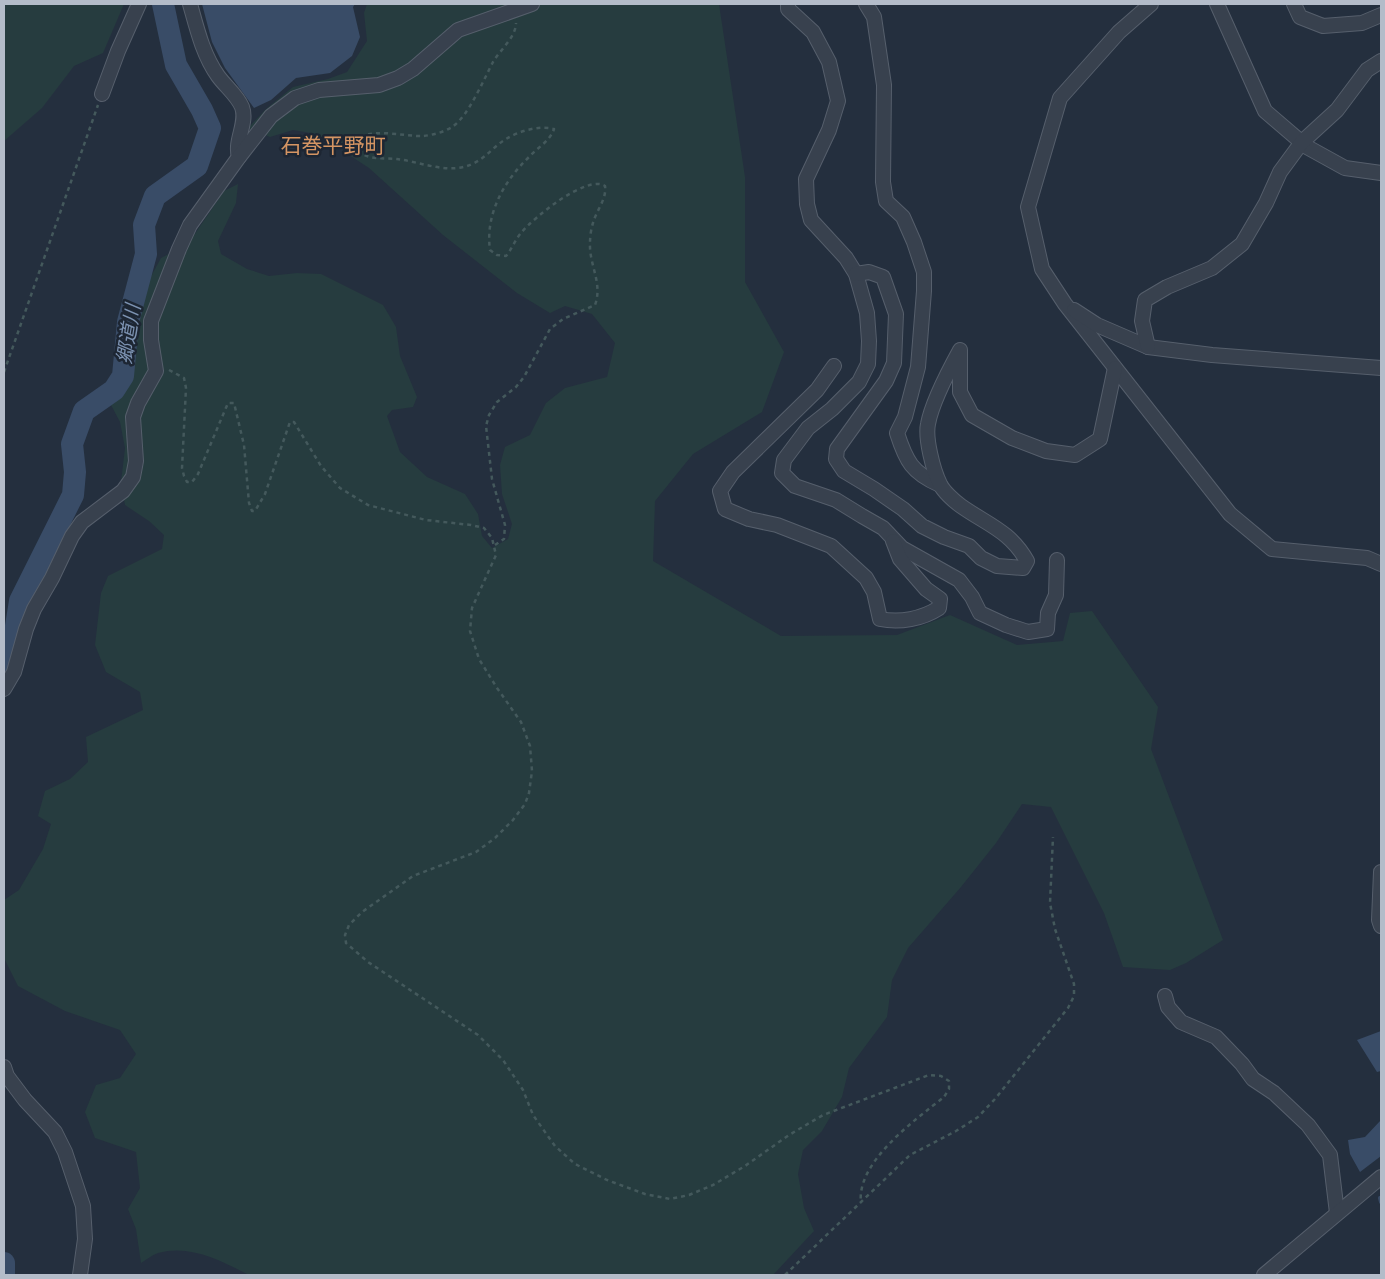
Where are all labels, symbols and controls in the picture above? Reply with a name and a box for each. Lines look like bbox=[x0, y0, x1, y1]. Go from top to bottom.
district label: 石巻平野町 bbox=[281, 131, 386, 161]
water label: 郷道川 bbox=[110, 300, 148, 366]

